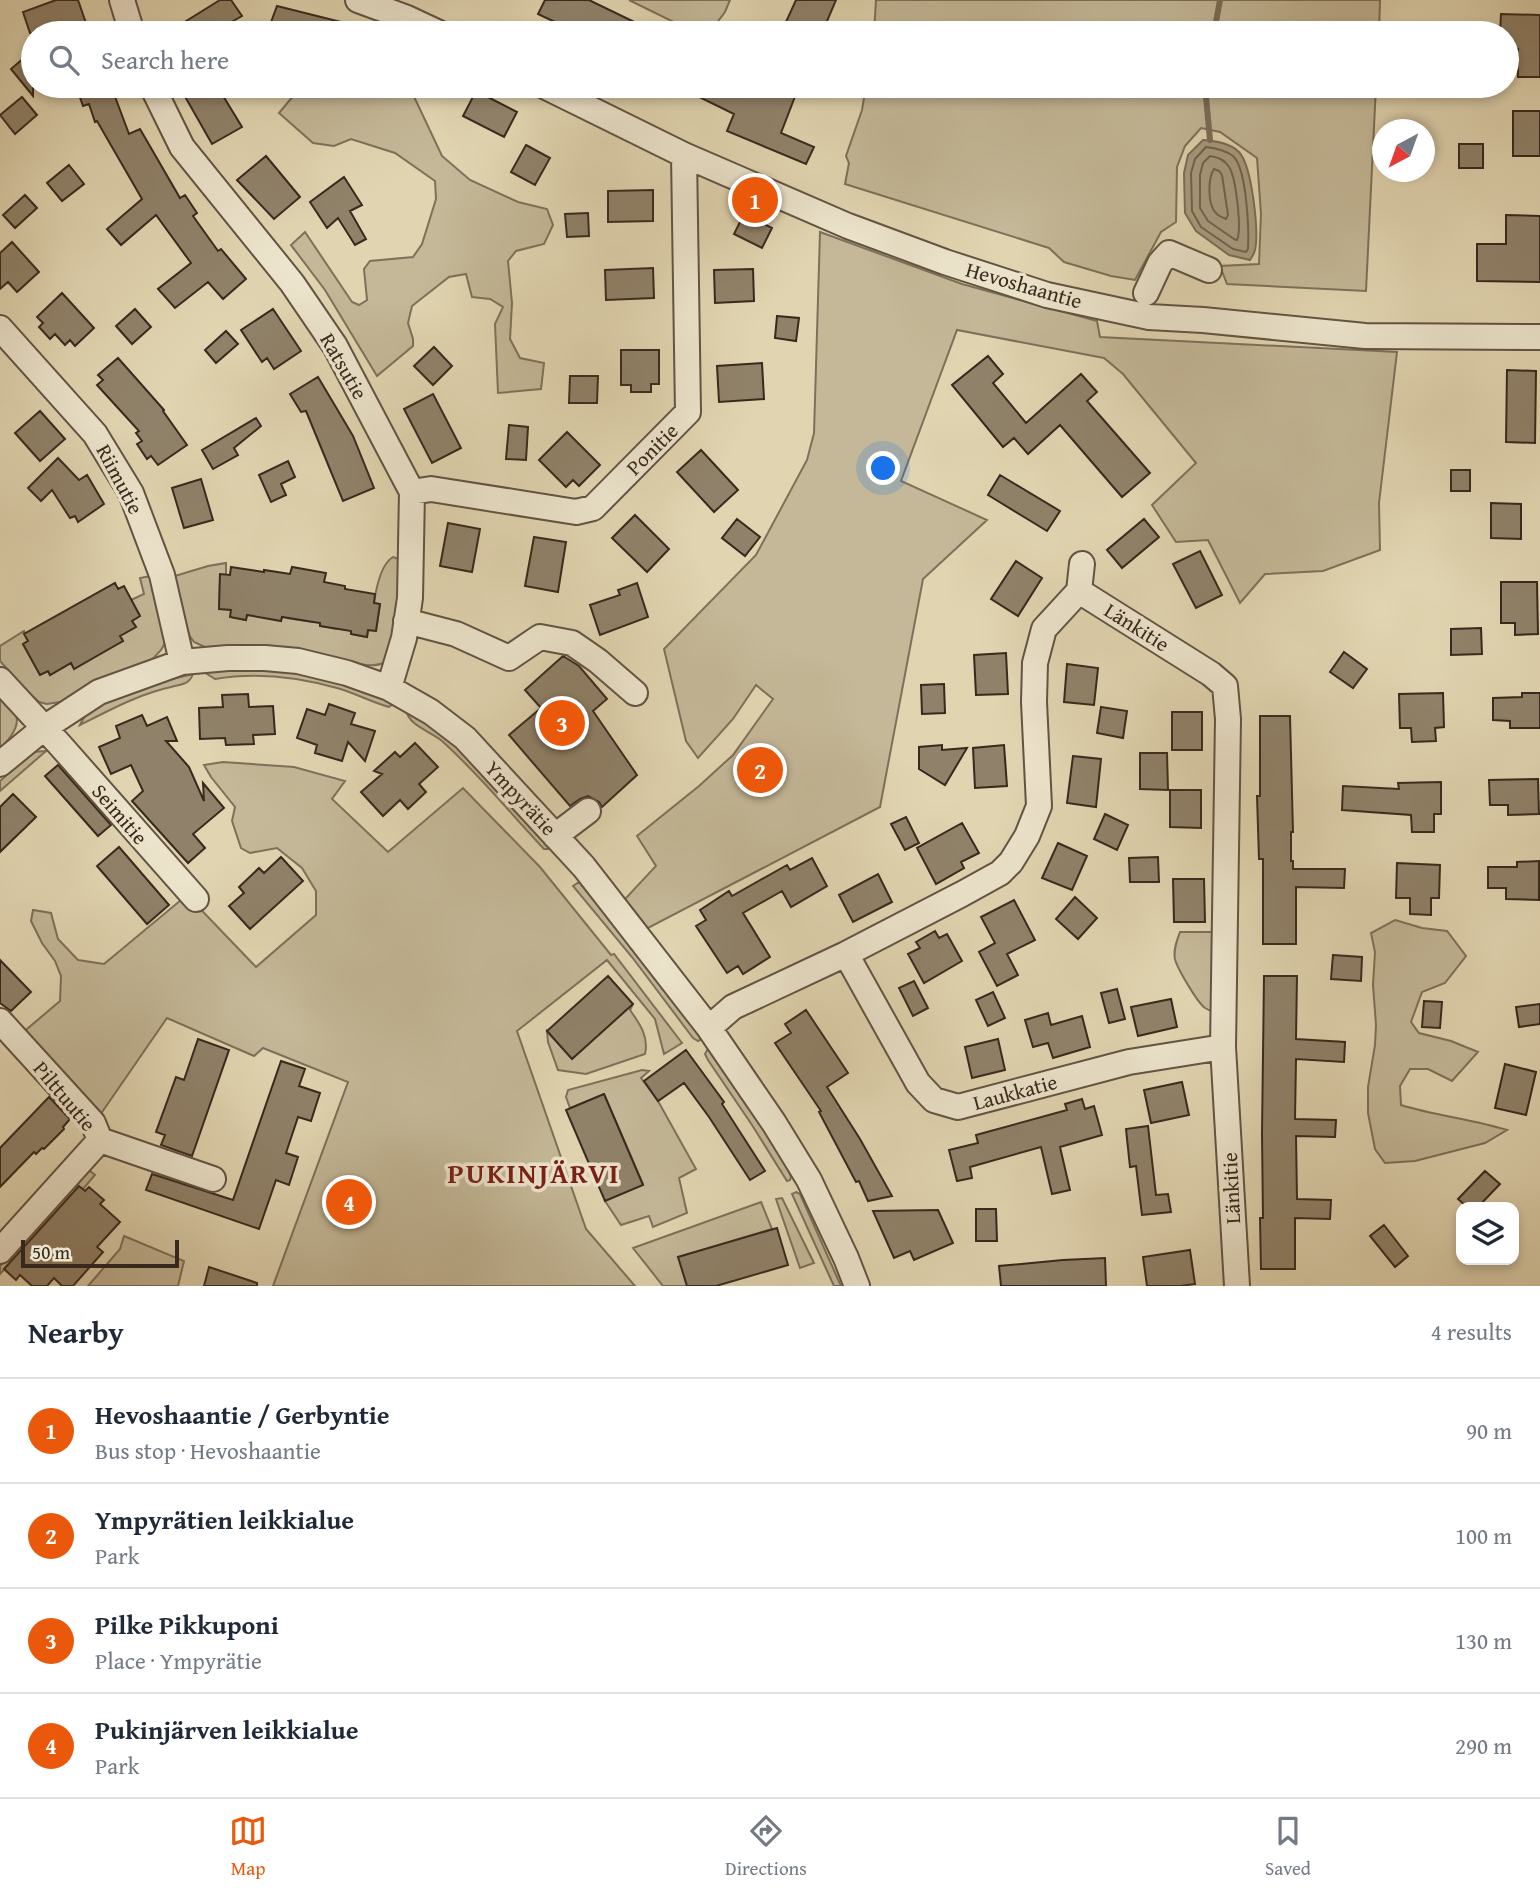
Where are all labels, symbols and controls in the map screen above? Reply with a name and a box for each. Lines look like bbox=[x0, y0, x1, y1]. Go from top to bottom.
search box bbox=[21, 21, 1519, 98]
text: Search here bbox=[101, 40, 229, 79]
icon: search bbox=[45, 41, 83, 79]
north arrow bbox=[1372, 119, 1435, 182]
pin: 1 bbox=[732, 174, 778, 226]
street label: Hevoshaantie bbox=[962, 254, 1086, 316]
street label: Ratsutie bbox=[313, 327, 376, 405]
street label: Ponitie bbox=[619, 416, 685, 482]
street label: Riimutie bbox=[89, 438, 151, 520]
your location bbox=[866, 451, 900, 485]
street label: Länkitie bbox=[1098, 595, 1176, 659]
pin: 3 bbox=[539, 697, 585, 749]
pin: 2 bbox=[737, 744, 783, 796]
street label: Ympyrätie bbox=[478, 753, 564, 843]
street label: Seimitie bbox=[85, 777, 155, 852]
street label: Pilttuutie bbox=[26, 1054, 104, 1138]
street label: Laukkatie bbox=[969, 1066, 1061, 1118]
street label: Länkitie bbox=[1214, 1151, 1248, 1225]
district label: PUKINJÄRVI bbox=[448, 1152, 620, 1193]
pin: 4 bbox=[326, 1176, 372, 1228]
map controls bbox=[1456, 1202, 1519, 1265]
button: layers bbox=[1456, 1202, 1519, 1265]
scale bar bbox=[21, 1237, 178, 1269]
text: 50 m bbox=[32, 1238, 70, 1266]
text: Nearby bbox=[28, 1310, 124, 1354]
text: 4 results bbox=[1431, 1315, 1512, 1348]
text: Hevoshaantie / Gerbyntie bbox=[95, 1395, 390, 1434]
text: 1 bbox=[45, 1414, 57, 1447]
text: 90 m bbox=[1466, 1414, 1512, 1447]
text: Bus stop · Hevoshaantie bbox=[95, 1434, 321, 1467]
text: Ympyrätien leikkialue bbox=[95, 1500, 354, 1539]
text: 2 bbox=[45, 1519, 57, 1552]
text: 100 m bbox=[1455, 1519, 1512, 1552]
text: Park bbox=[95, 1539, 139, 1572]
text: Pilke Pikkuponi bbox=[95, 1605, 279, 1644]
text: 3 bbox=[45, 1624, 57, 1657]
text: 130 m bbox=[1455, 1624, 1512, 1657]
text: Place · Ympyrätie bbox=[95, 1644, 262, 1677]
text: Pukinjärven leikkialue bbox=[95, 1710, 358, 1749]
text: 4 bbox=[45, 1729, 57, 1762]
text: 290 m bbox=[1455, 1729, 1512, 1762]
text: Park bbox=[95, 1749, 139, 1782]
tab: Map bbox=[229, 1812, 267, 1882]
tab: Directions bbox=[725, 1812, 807, 1882]
tab: Saved bbox=[1265, 1812, 1311, 1882]

